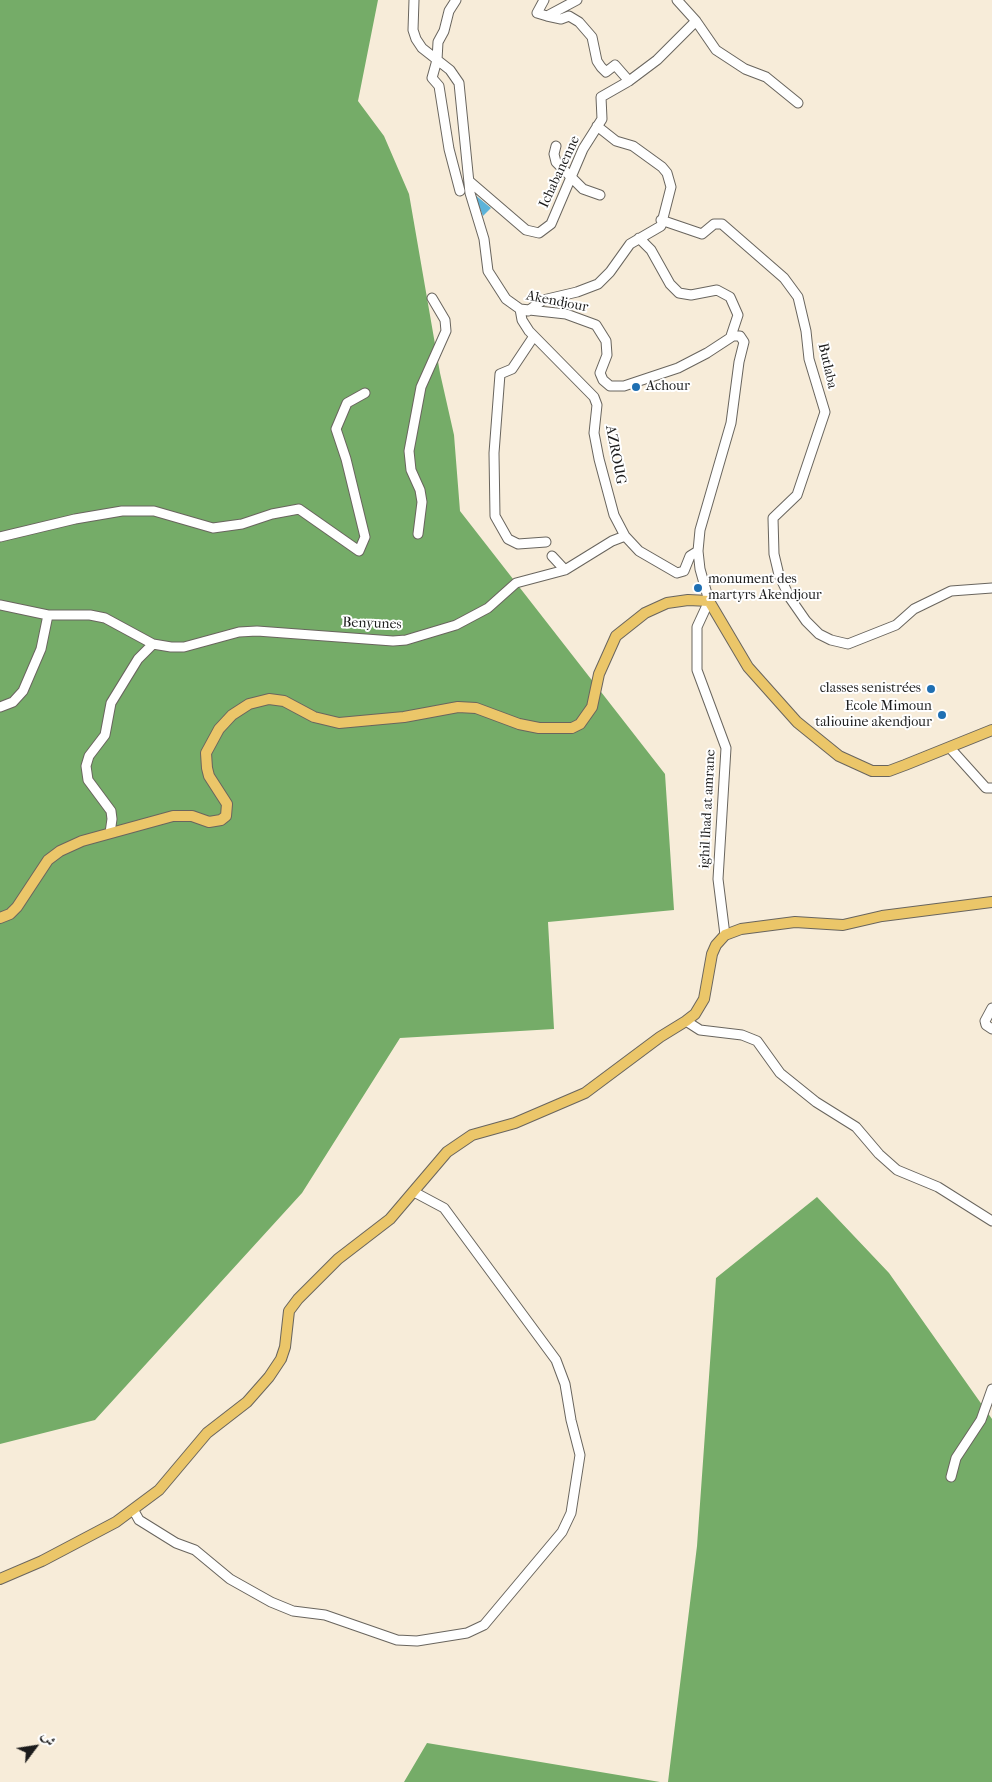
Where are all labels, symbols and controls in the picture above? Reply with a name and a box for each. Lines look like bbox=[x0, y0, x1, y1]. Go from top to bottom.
street label: Ichabanenne bbox=[536, 133, 584, 211]
street label: Akendjour bbox=[524, 288, 590, 316]
street label: Butlaba bbox=[814, 342, 840, 390]
place label: Achour bbox=[646, 379, 690, 395]
marker: Achour bbox=[630, 381, 642, 393]
street label: AZROUG bbox=[601, 424, 629, 486]
place label: monument des martyrs Akendjour bbox=[708, 572, 822, 604]
marker: monument des martyrs Akendjour bbox=[692, 582, 704, 594]
street label: Benyunes bbox=[342, 615, 402, 633]
place label: classes senistrées bbox=[820, 681, 921, 697]
marker: classes senistrées bbox=[925, 683, 937, 695]
place label: Ecole Mimoun taliouine akendjour bbox=[815, 699, 932, 732]
marker: Ecole Mimoun taliouine akendjour bbox=[936, 709, 948, 721]
street label: ighil lhad at amrane bbox=[696, 749, 720, 869]
north arrow bbox=[10, 1722, 60, 1772]
text: ش bbox=[37, 1729, 59, 1749]

